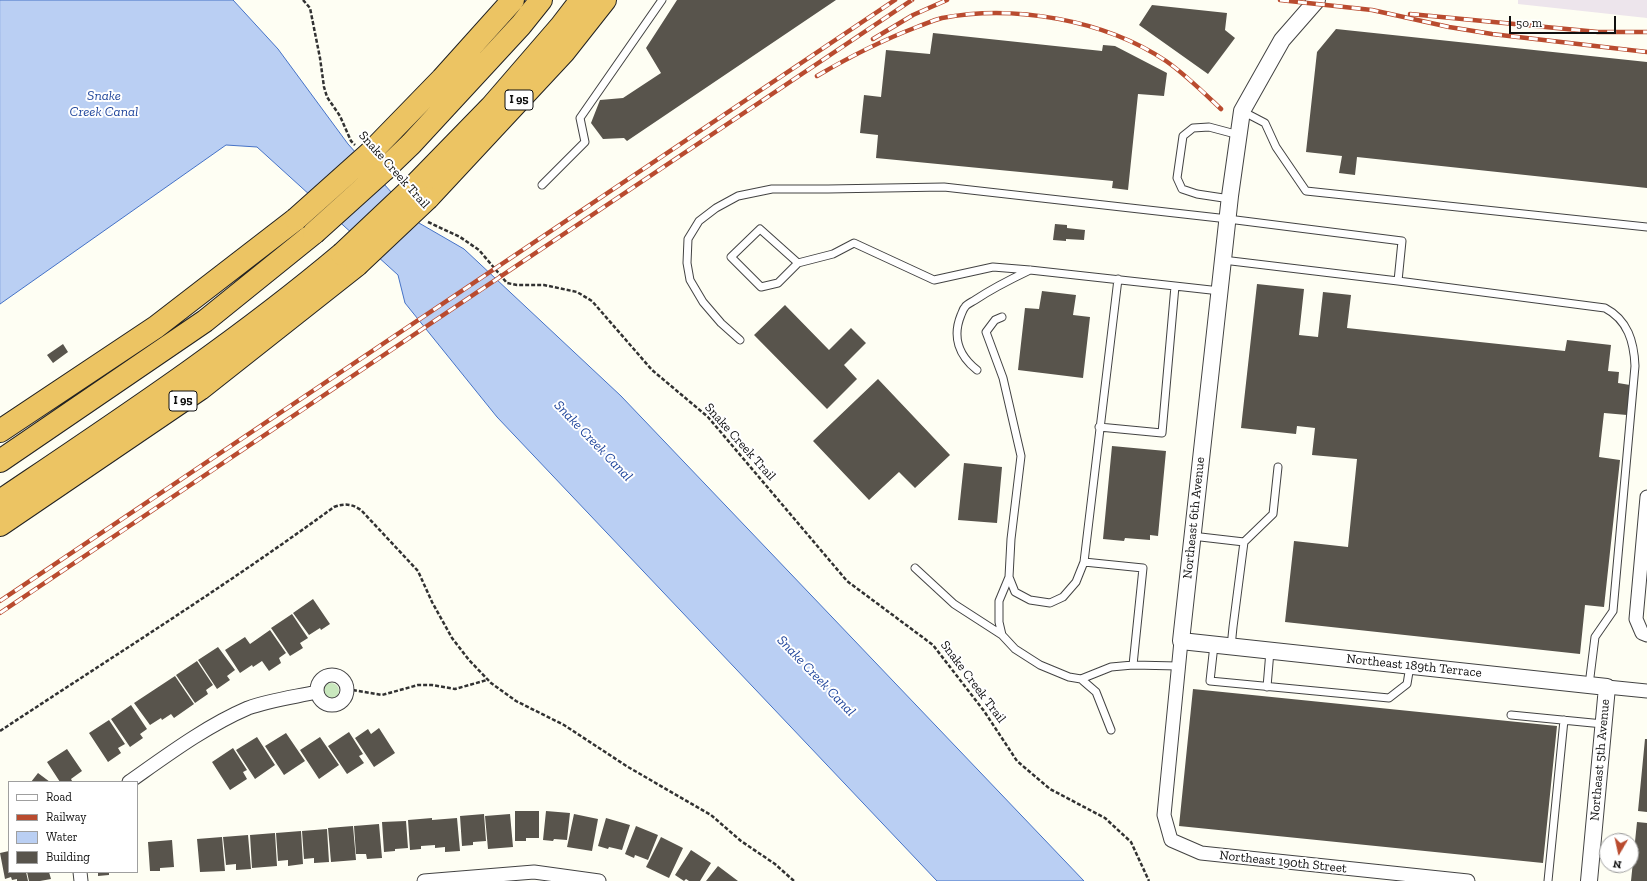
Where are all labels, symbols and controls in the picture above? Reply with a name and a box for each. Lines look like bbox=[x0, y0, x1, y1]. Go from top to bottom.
scale bar bbox=[1511, 8, 1618, 34]
text: 50 m bbox=[1516, 16, 1542, 30]
water label: Snake Creek Canal bbox=[70, 88, 138, 120]
road number: I 95 bbox=[505, 90, 533, 110]
street label: Snake Creek Trail bbox=[355, 128, 433, 212]
road number: I 95 bbox=[169, 391, 197, 411]
water label: Snake Creek Canal bbox=[550, 397, 636, 485]
street label: Snake Creek Trail bbox=[701, 400, 779, 484]
street label: Northeast 6th Avenue bbox=[1180, 456, 1208, 580]
water label: Snake Creek Canal bbox=[773, 632, 859, 720]
street label: Snake Creek Trail bbox=[937, 638, 1009, 726]
street label: Northeast 189th Terrace bbox=[1346, 651, 1482, 681]
street label: Northeast 5th Avenue bbox=[1587, 698, 1613, 822]
legend bbox=[8, 781, 138, 873]
text: Road bbox=[46, 790, 72, 804]
text: Railway bbox=[46, 810, 87, 824]
text: Water bbox=[46, 830, 78, 844]
north arrow bbox=[1599, 833, 1639, 873]
street label: Northeast 190th Street bbox=[1218, 848, 1348, 876]
text: Building bbox=[46, 850, 90, 864]
text: N bbox=[1612, 857, 1622, 871]

